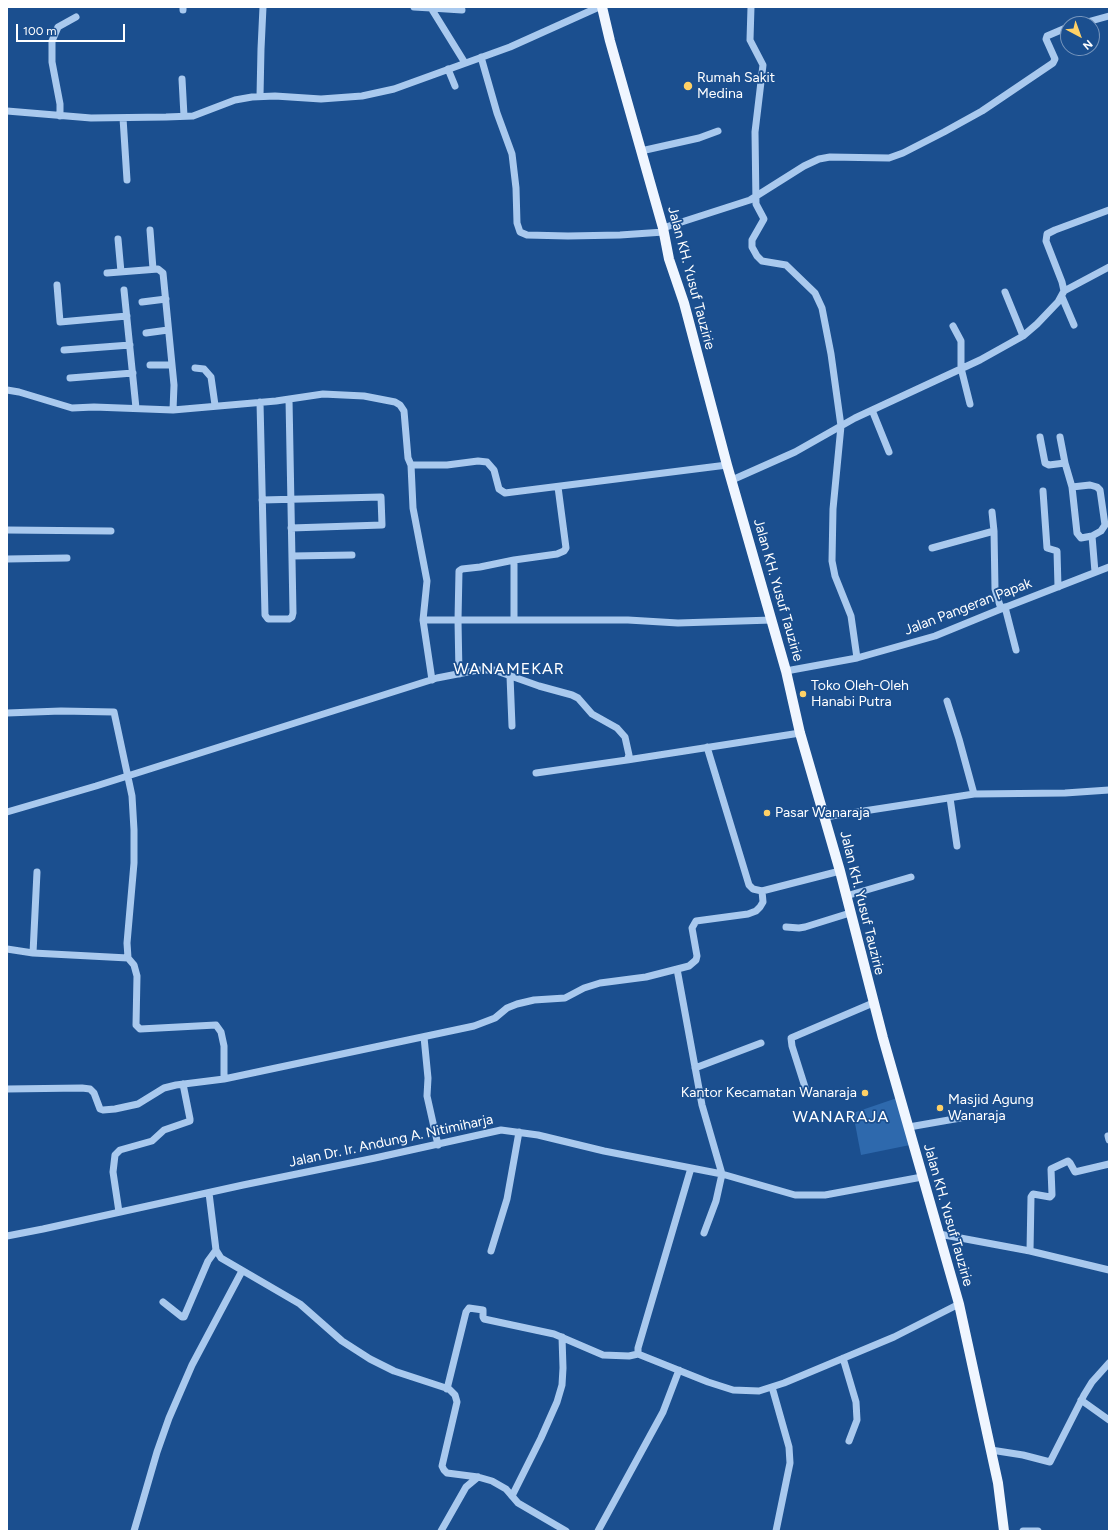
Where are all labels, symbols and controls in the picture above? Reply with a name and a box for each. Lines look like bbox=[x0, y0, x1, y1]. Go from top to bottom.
scale bar bbox=[18, 16, 127, 42]
north arrow bbox=[1060, 16, 1100, 56]
text: 100 m bbox=[23, 24, 57, 38]
text: N bbox=[1080, 37, 1095, 52]
place label: Rumah Sakit Medina bbox=[697, 70, 775, 102]
marker: Rumah Sakit Medina bbox=[682, 80, 694, 92]
street label: Jalan KH. Yusuf Tauzirie bbox=[664, 205, 718, 351]
street label: Jalan KH. Yusuf Tauzirie bbox=[750, 517, 806, 663]
street label: Jalan Pangeran Papak bbox=[902, 575, 1034, 639]
district label: WANAMEKAR bbox=[453, 659, 565, 679]
place label: Toko Oleh-Oleh Hanabi Putra bbox=[811, 678, 909, 710]
marker: Toko Oleh-Oleh Hanabi Putra bbox=[798, 689, 808, 699]
place label: Pasar Wanaraja bbox=[775, 805, 870, 821]
marker: Pasar Wanaraja bbox=[762, 808, 772, 818]
street label: Jalan KH. Yusuf Tauzirie bbox=[836, 829, 888, 977]
place label: Kantor Kecamatan Wanaraja bbox=[681, 1085, 857, 1101]
marker: Kantor Kecamatan Wanaraja bbox=[860, 1088, 870, 1098]
place label: Masjid Agung Wanaraja bbox=[948, 1092, 1034, 1124]
marker: Masjid Agung Wanaraja bbox=[935, 1103, 945, 1113]
district label: WANARAJA bbox=[793, 1107, 889, 1127]
street label: Jalan Dr. Ir. Andung A. Nitimiharja bbox=[287, 1111, 495, 1171]
street label: Jalan KH. Yusuf Tauzirie bbox=[920, 1142, 976, 1288]

